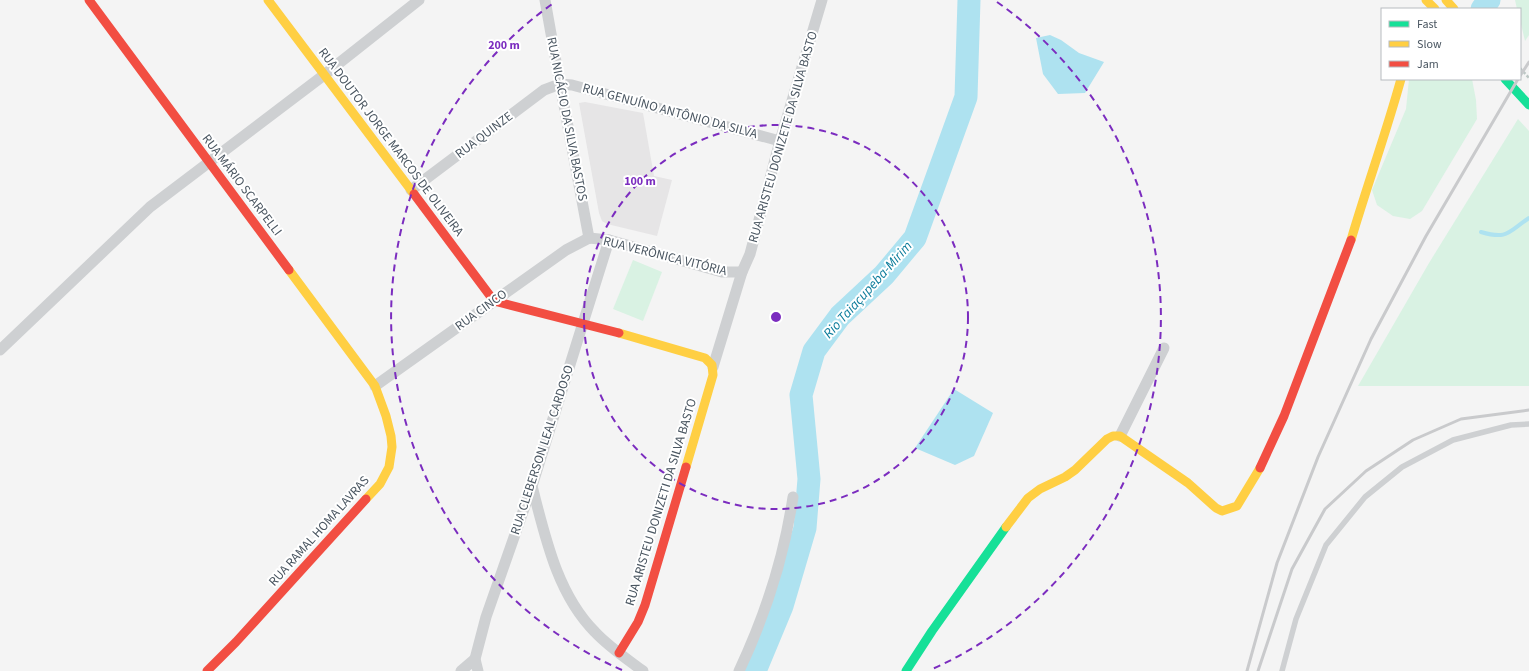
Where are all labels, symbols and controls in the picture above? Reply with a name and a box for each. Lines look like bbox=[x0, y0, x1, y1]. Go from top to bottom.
legend bbox=[1381, 8, 1521, 80]
text: Fast bbox=[1417, 16, 1437, 33]
street label: RUA ARISTEU DONIZETE DA SILVA BASTO bbox=[744, 29, 822, 245]
street label: RUA NICÁCIO DA SILVA BASTOS bbox=[542, 36, 592, 202]
text: Slow bbox=[1417, 36, 1442, 53]
text: 200 m bbox=[488, 37, 520, 54]
street label: RUA DOUTOR JORGE MARCOS DE OLIVEIRA bbox=[314, 44, 468, 241]
text: Jam bbox=[1417, 56, 1439, 73]
street label: RUA GENUÍNO ANTÔNIO DA SILVA bbox=[580, 79, 760, 143]
street label: RUA QUINZE bbox=[451, 107, 517, 163]
street label: RUA MÁRIO SCARPELLI bbox=[198, 131, 286, 239]
text: 100 m bbox=[624, 173, 656, 190]
street label: RUA VERÔNICA VITÓRIA bbox=[601, 232, 730, 280]
water label: Rio Taiaçupeba-Mirim bbox=[819, 237, 917, 343]
street label: RUA CINCO bbox=[451, 285, 511, 335]
centre of rings bbox=[769, 310, 783, 324]
street label: RUA CLEBERSON LEAL CARDOSO bbox=[506, 363, 578, 537]
street label: RUA ARISTEU DONIZETI DA SILVA BASTO bbox=[621, 396, 701, 608]
street label: RUA RAMAL HOMA LAVRAS bbox=[265, 472, 373, 590]

